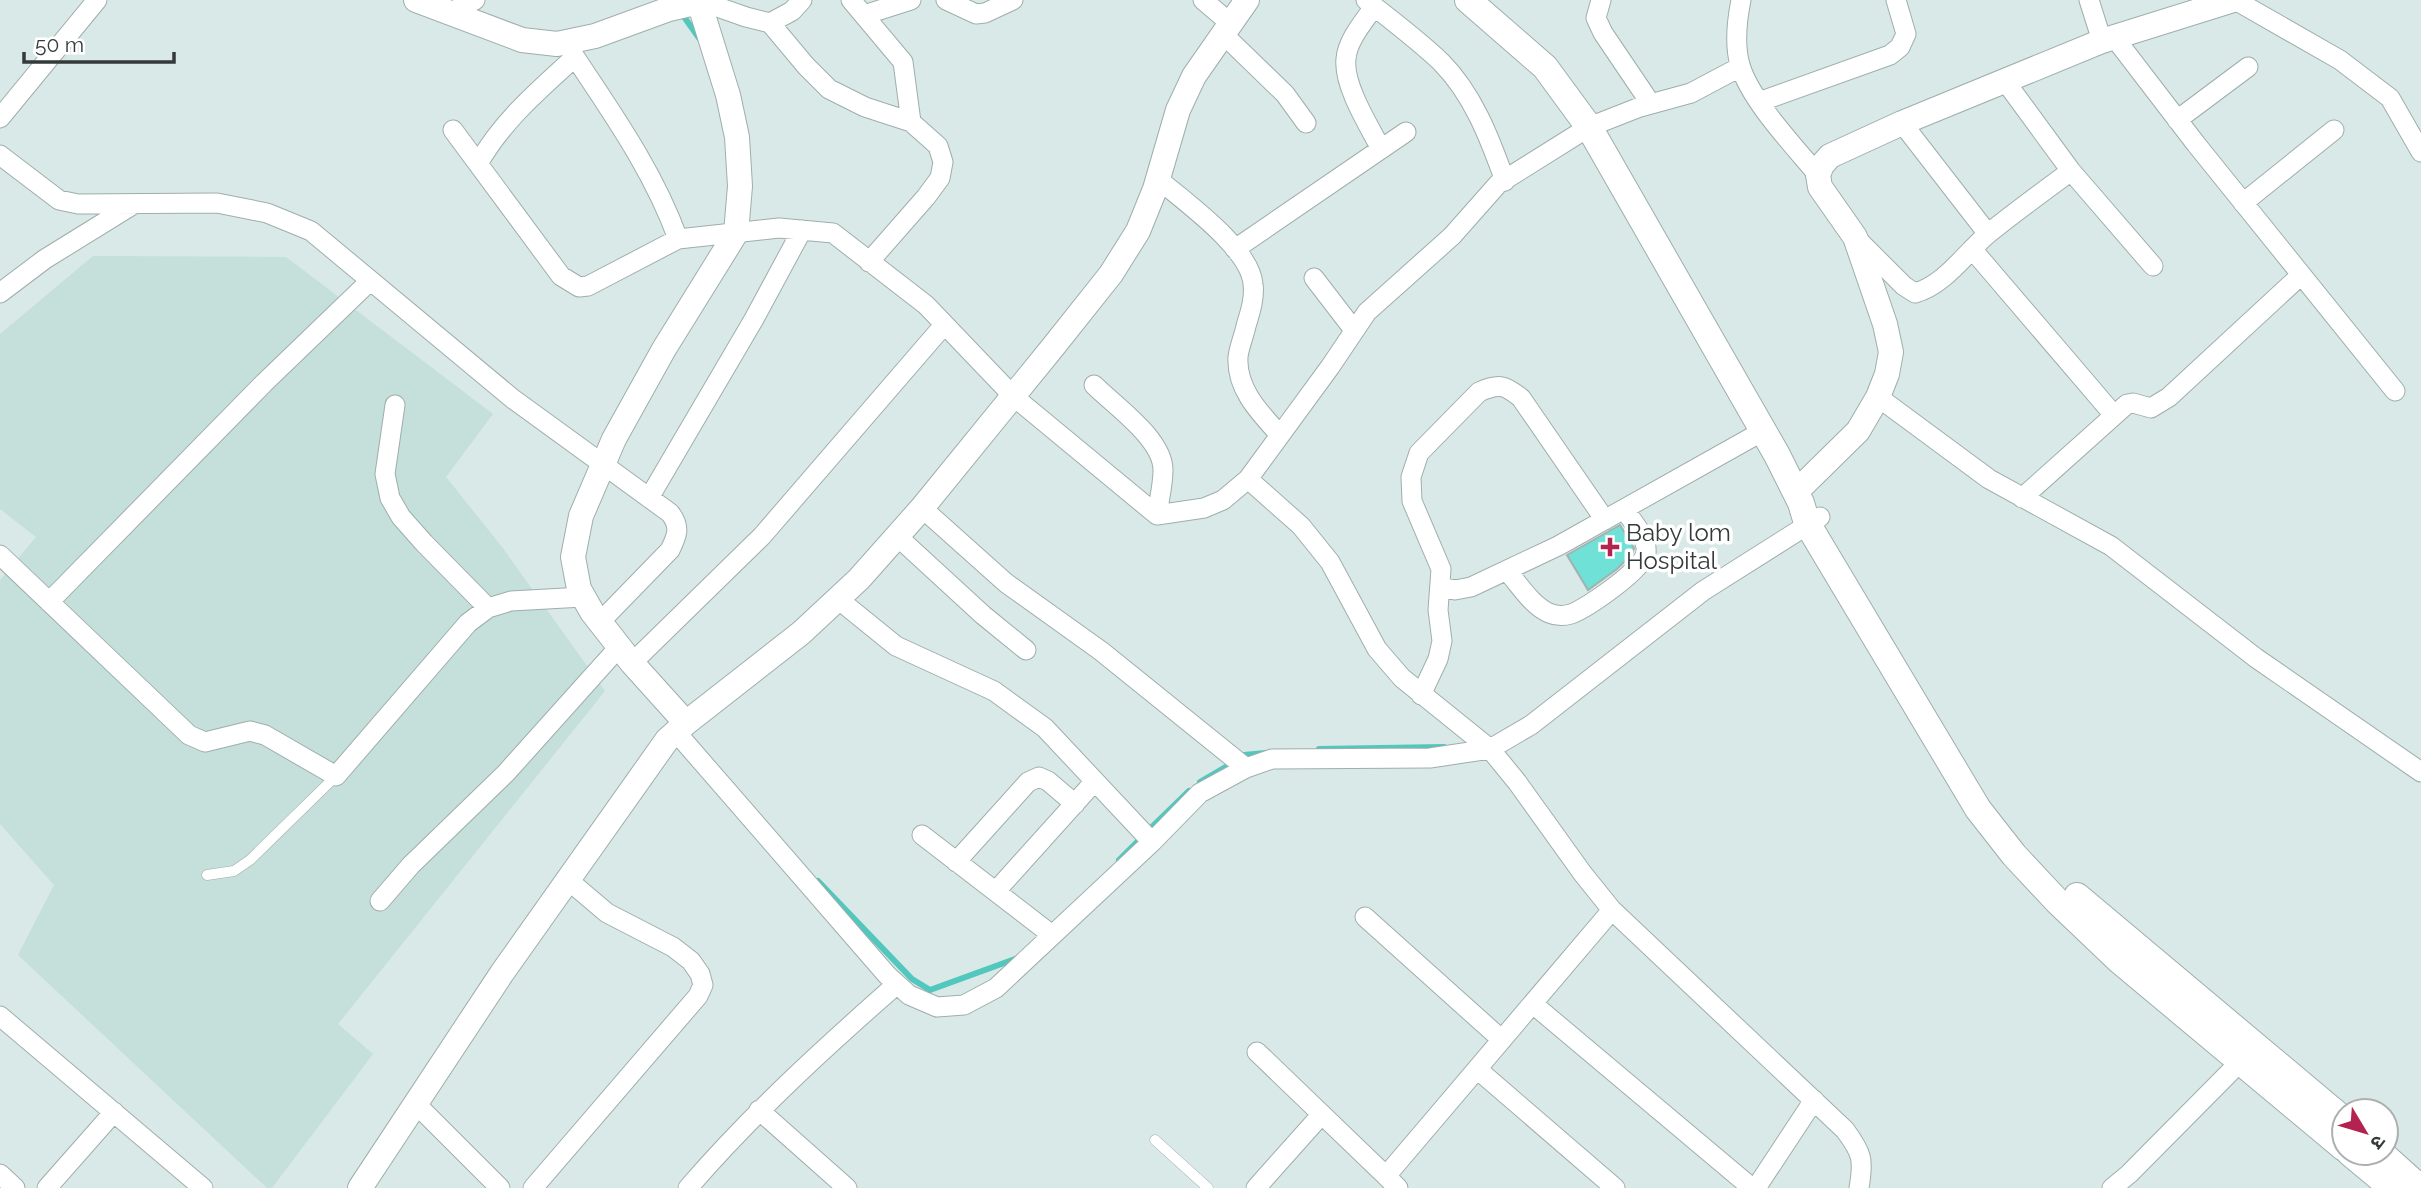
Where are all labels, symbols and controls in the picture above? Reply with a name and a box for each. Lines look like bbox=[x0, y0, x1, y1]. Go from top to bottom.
scale bar bbox=[24, 21, 175, 65]
text: 50 m bbox=[35, 32, 84, 57]
place label: Baby lom Hospital bbox=[1626, 518, 1731, 575]
marker: Baby lom Hospital bbox=[1600, 537, 1620, 557]
north arrow bbox=[2330, 1097, 2400, 1167]
text: उ bbox=[2366, 1131, 2390, 1154]

